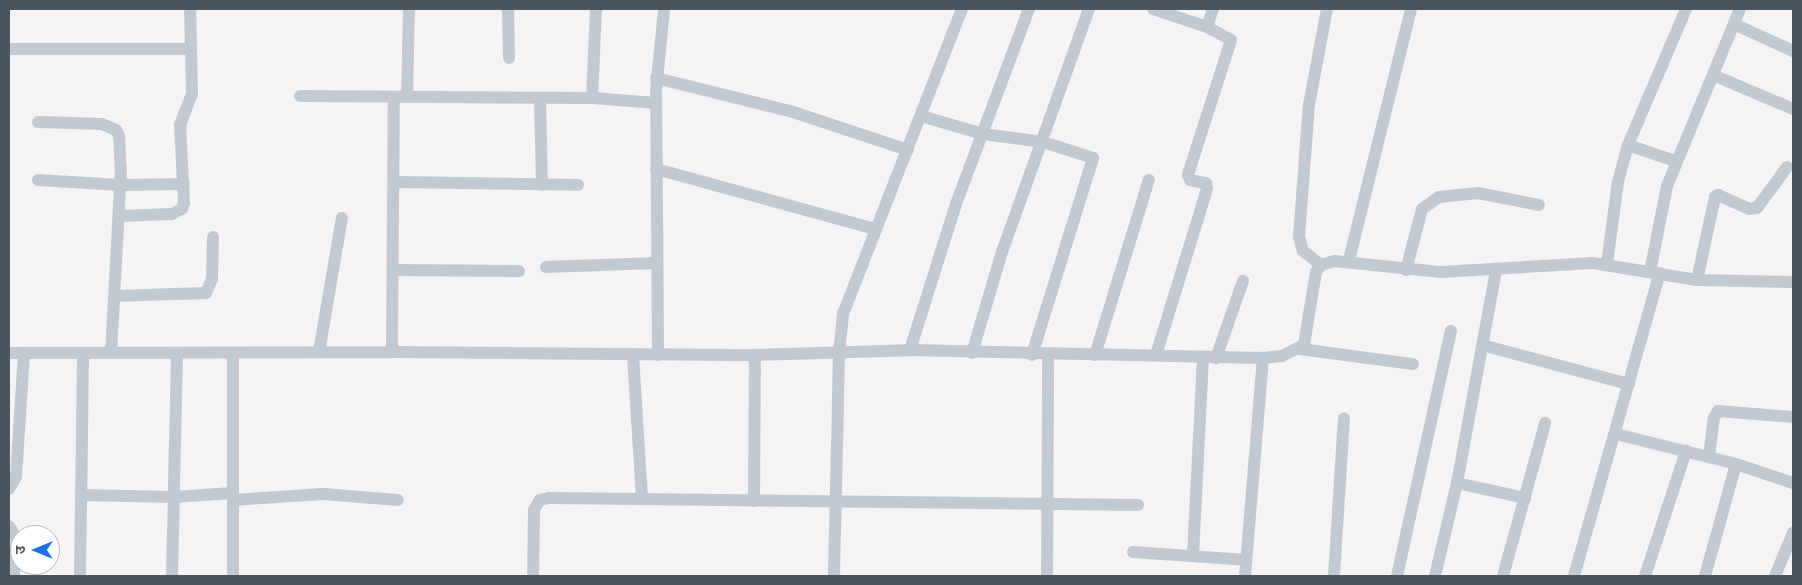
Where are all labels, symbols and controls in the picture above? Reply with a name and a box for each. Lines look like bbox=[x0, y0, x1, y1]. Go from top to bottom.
north arrow bbox=[10, 525, 60, 575]
text: उ bbox=[11, 546, 30, 554]

